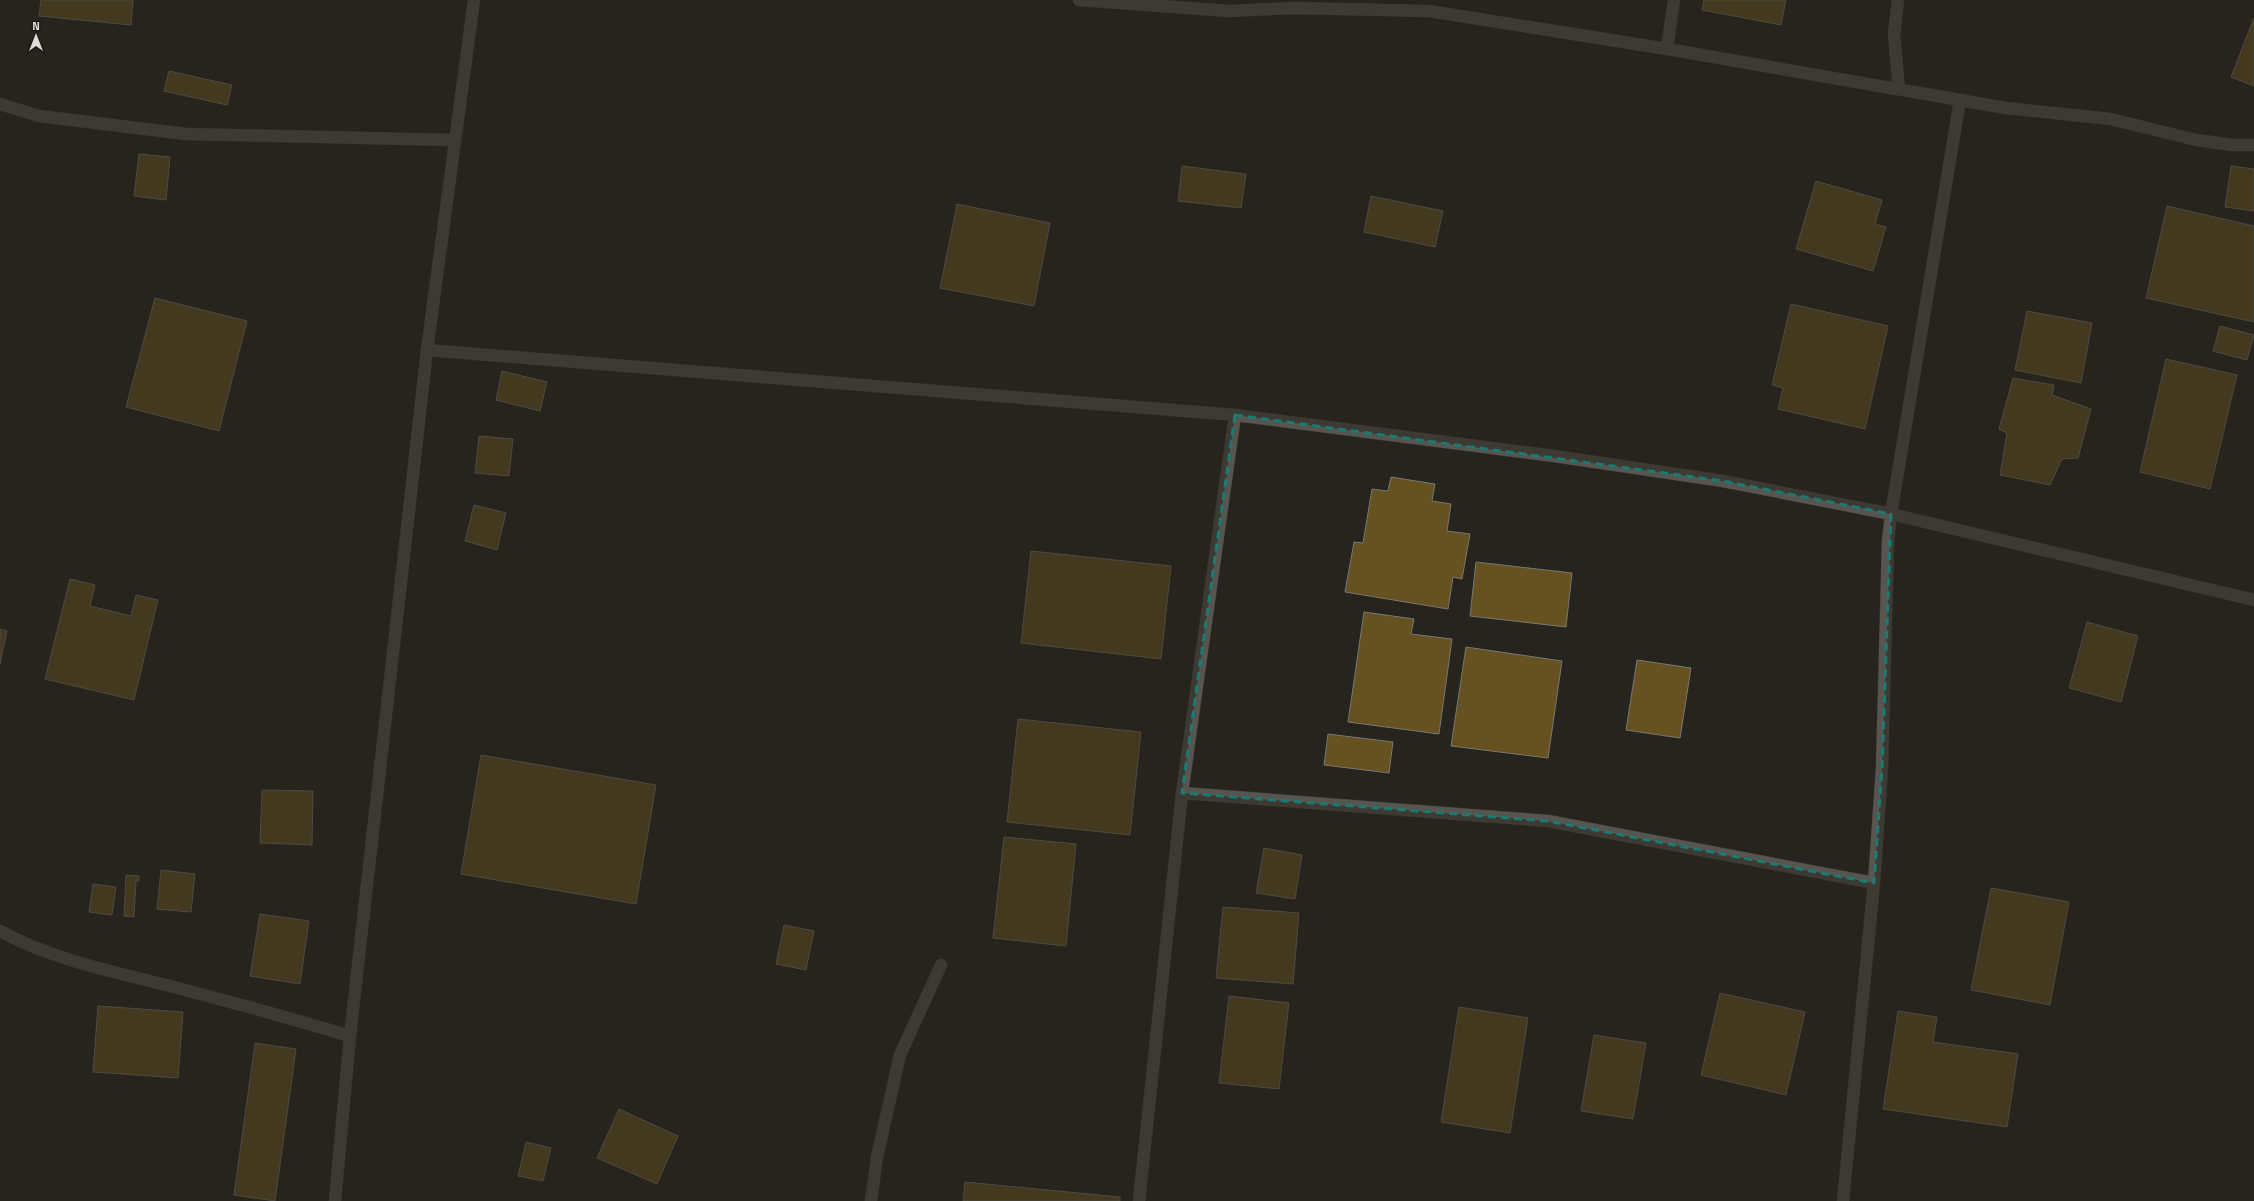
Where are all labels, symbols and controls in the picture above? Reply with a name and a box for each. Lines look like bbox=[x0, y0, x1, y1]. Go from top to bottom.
north arrow bbox=[16, 16, 56, 56]
text: N bbox=[32, 18, 40, 34]

